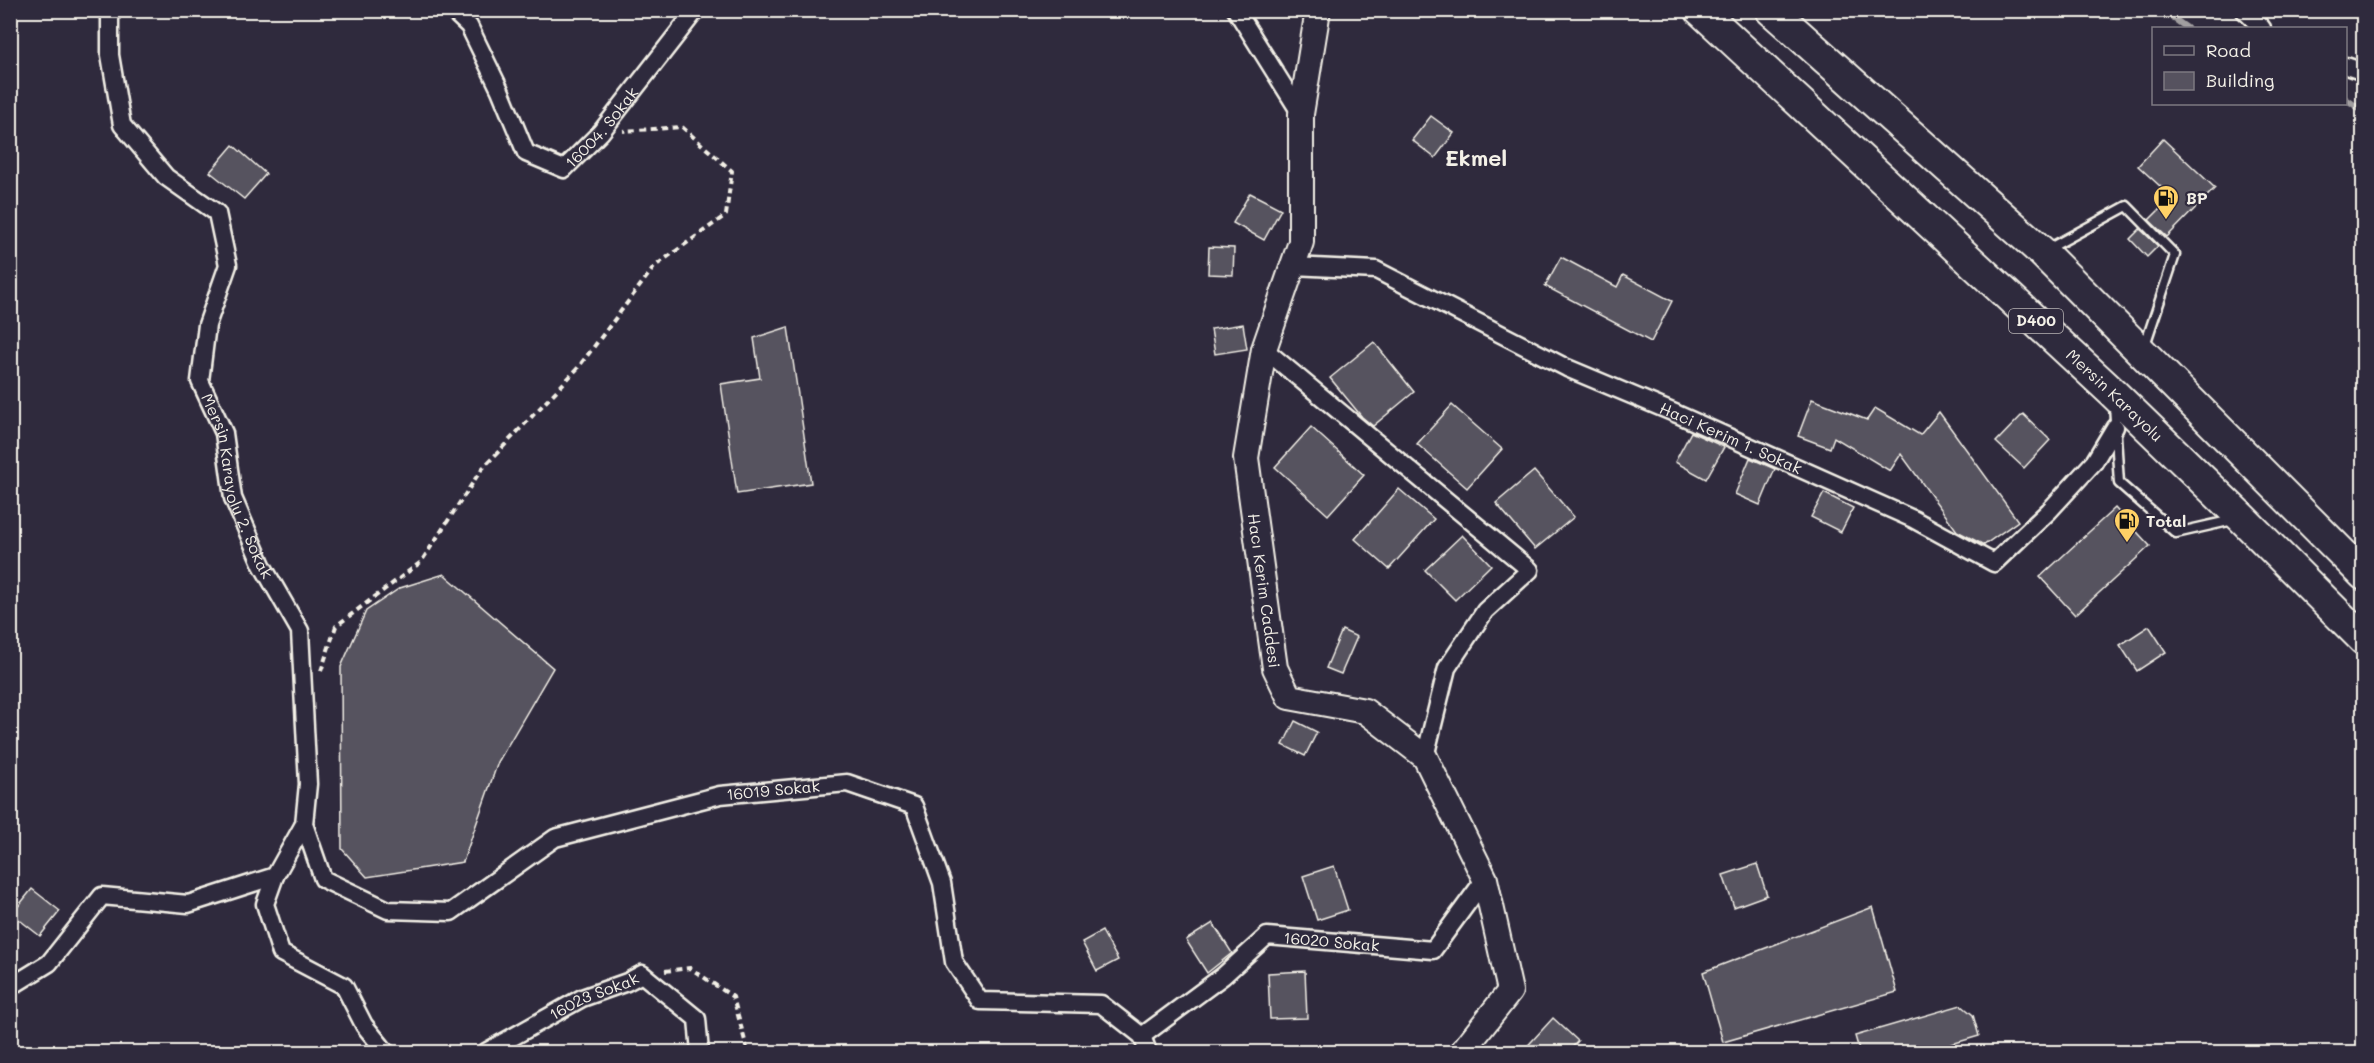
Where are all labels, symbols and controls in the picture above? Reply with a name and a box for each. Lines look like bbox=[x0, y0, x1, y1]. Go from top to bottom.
legend bbox=[2152, 27, 2347, 105]
text: Road bbox=[2206, 38, 2251, 62]
text: Building bbox=[2206, 68, 2274, 92]
street label: 16004. Sokak bbox=[560, 82, 642, 172]
district label: Ekmel bbox=[1445, 143, 1507, 172]
fuel station icon: BP bbox=[2151, 183, 2181, 221]
place label: BP bbox=[2186, 187, 2208, 208]
road number: D400 bbox=[2009, 309, 2063, 333]
street label: Mersin Karayolu bbox=[2062, 344, 2168, 446]
street label: Mersin Karayolu 2. Sokak bbox=[197, 390, 279, 582]
street label: Haci Kerim 1. Sokak bbox=[1657, 397, 1806, 478]
fuel station icon: Total bbox=[2112, 506, 2142, 544]
place label: Total bbox=[2146, 510, 2186, 531]
street label: Hacı Kerim Caddesi bbox=[1244, 512, 1286, 669]
street label: 16019 Sokak bbox=[725, 775, 821, 804]
street label: 16020 Sokak bbox=[1283, 926, 1380, 955]
street label: 16023 Sokak bbox=[545, 967, 642, 1024]

